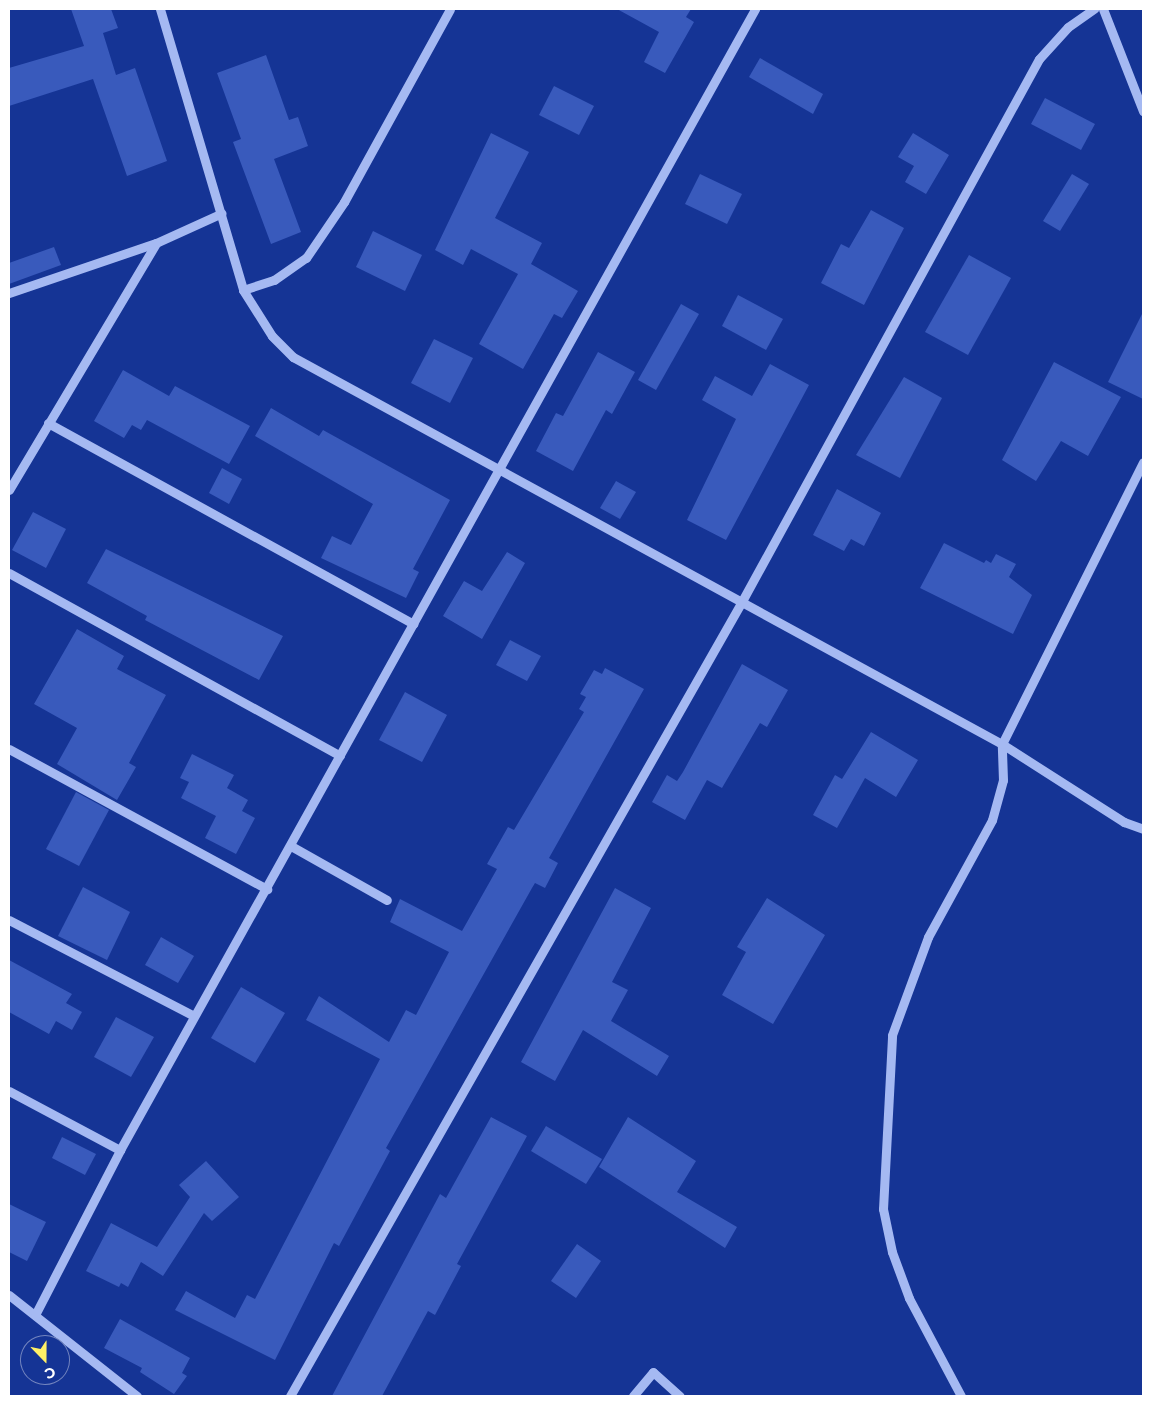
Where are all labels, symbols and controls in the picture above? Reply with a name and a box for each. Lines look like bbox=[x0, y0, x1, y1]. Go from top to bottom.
north arrow bbox=[20, 1335, 70, 1385]
text: С bbox=[42, 1363, 58, 1383]

